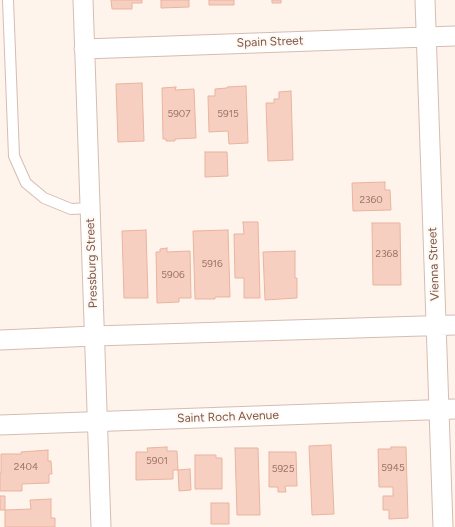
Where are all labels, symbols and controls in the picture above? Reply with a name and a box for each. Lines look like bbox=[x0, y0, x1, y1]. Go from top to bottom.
street label: Spain Street bbox=[236, 34, 304, 50]
house number: 5907 bbox=[167, 108, 191, 120]
house number: 5915 bbox=[217, 108, 239, 120]
house number: 2360 bbox=[359, 194, 383, 206]
street label: Pressburg Street bbox=[83, 218, 101, 308]
street label: Vienna Street bbox=[426, 227, 442, 301]
house number: 2368 bbox=[376, 248, 398, 260]
house number: 5916 bbox=[201, 258, 223, 270]
house number: 5906 bbox=[161, 269, 185, 281]
street label: Saint Roch Avenue bbox=[177, 408, 279, 426]
house number: 5901 bbox=[146, 455, 168, 467]
house number: 2404 bbox=[14, 461, 38, 473]
house number: 5945 bbox=[381, 462, 405, 474]
house number: 5925 bbox=[272, 463, 294, 475]

